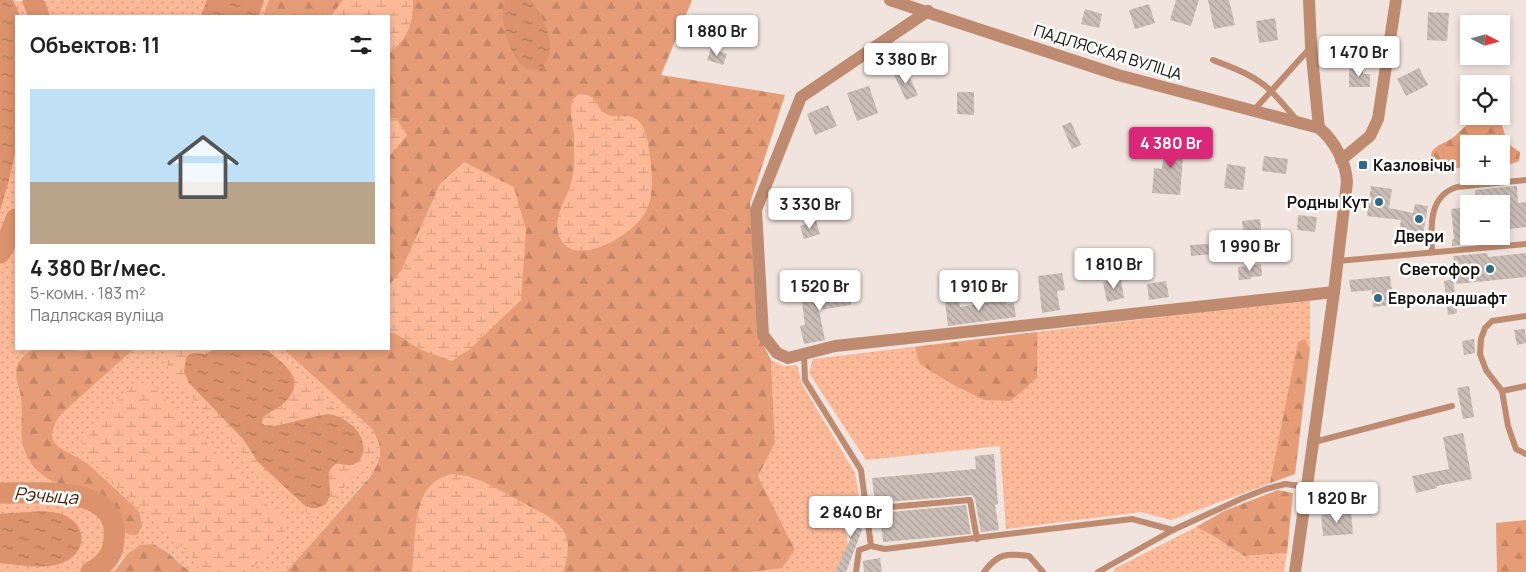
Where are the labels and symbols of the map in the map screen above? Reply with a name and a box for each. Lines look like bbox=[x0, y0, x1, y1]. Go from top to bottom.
pin: 1 880 Br bbox=[665, 15, 769, 57]
north arrow bbox=[1460, 15, 1510, 65]
street label: ПАДЛЯСКАЯ ВУЛІЦА bbox=[1031, 19, 1185, 85]
pin: 1 470 Br bbox=[1307, 36, 1411, 78]
pin: 3 380 Br bbox=[854, 42, 958, 85]
pin: 4 380 Br bbox=[1119, 126, 1223, 169]
place label: Казловічы bbox=[1373, 154, 1455, 176]
marker: Казловічы bbox=[1357, 159, 1369, 171]
pin: 3 330 Br bbox=[758, 188, 862, 230]
place label: Родны Кут bbox=[1287, 191, 1369, 213]
marker: Родны Кут bbox=[1373, 196, 1385, 208]
marker: Двери bbox=[1413, 213, 1425, 225]
place label: Двери bbox=[1394, 225, 1444, 247]
pin: 1 990 Br bbox=[1198, 230, 1302, 272]
pin: 1 810 Br bbox=[1062, 248, 1166, 290]
place label: Светофор bbox=[1400, 258, 1480, 280]
marker: Светофор bbox=[1484, 263, 1496, 275]
pin: 1 520 Br bbox=[768, 270, 872, 312]
pin: 1 910 Br bbox=[927, 270, 1031, 312]
place label: Евроландшафт bbox=[1388, 287, 1508, 309]
marker: Евроландшафт bbox=[1372, 292, 1384, 304]
water label: Рэчыца bbox=[13, 481, 80, 509]
pin: 1 820 Br bbox=[1285, 482, 1389, 524]
pin: 2 840 Br bbox=[799, 496, 903, 538]

